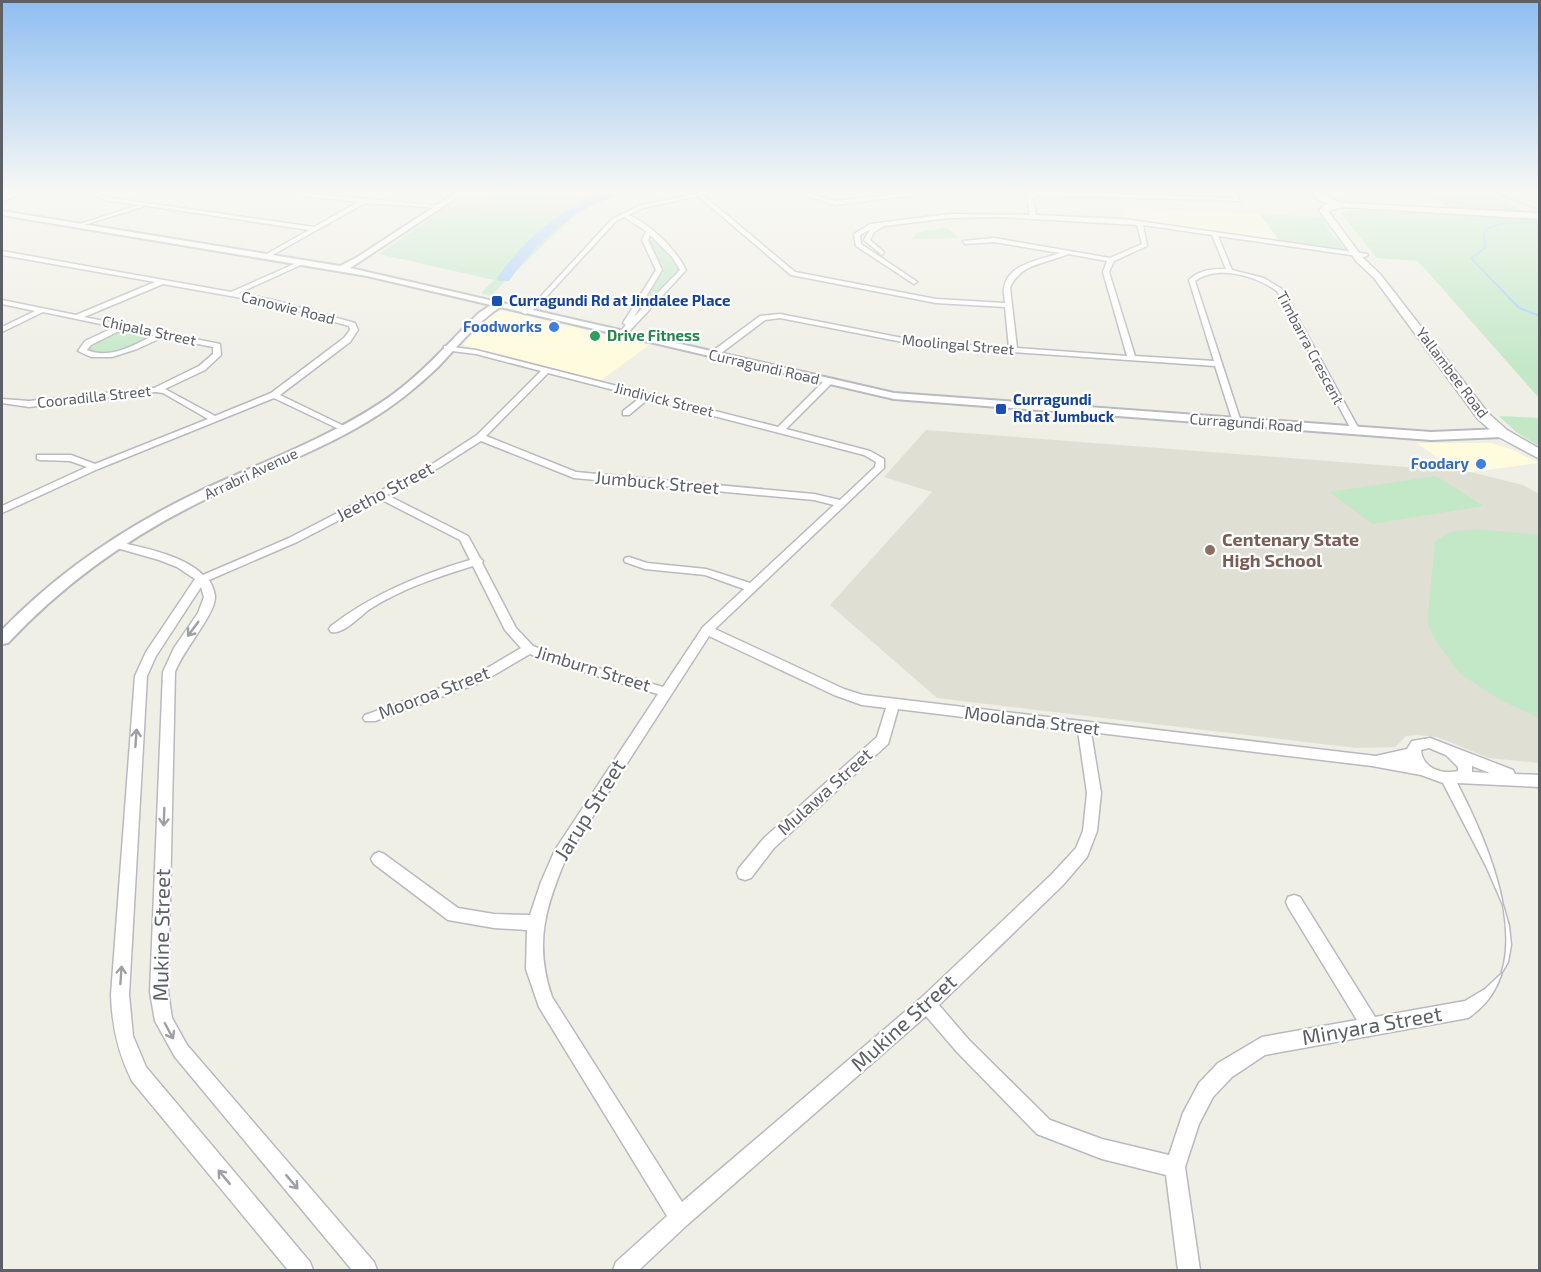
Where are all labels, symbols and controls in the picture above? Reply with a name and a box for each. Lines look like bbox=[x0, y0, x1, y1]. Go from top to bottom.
street label: Canowie Road bbox=[239, 287, 337, 327]
street label: Timbarra Crescent bbox=[1273, 288, 1348, 408]
place label: Curragundi Rd at Jindalee Place bbox=[509, 291, 731, 309]
marker: Curragundi Rd at Jindalee Place bbox=[490, 294, 504, 308]
street label: Chipala Street bbox=[101, 311, 198, 349]
place label: Foodworks bbox=[463, 317, 542, 335]
marker: Foodworks bbox=[547, 320, 561, 334]
street label: Yallambee Road bbox=[1413, 324, 1493, 421]
place label: Drive Fitness bbox=[607, 326, 700, 344]
marker: Drive Fitness bbox=[588, 329, 602, 343]
street label: Moolingal Street bbox=[901, 330, 1015, 358]
street label: Curragundi Road bbox=[707, 345, 821, 388]
street label: Jindivick Street bbox=[613, 378, 716, 420]
street label: Cooradilla Street bbox=[36, 381, 152, 411]
place label: Curragundi Rd at Jumbuck bbox=[1013, 390, 1115, 425]
marker: Curragundi Rd at Jumbuck bbox=[994, 402, 1008, 416]
street label: Curragundi Road bbox=[1189, 409, 1303, 435]
street label: Arrabri Avenue bbox=[201, 444, 300, 503]
place label: Foodary bbox=[1411, 454, 1470, 473]
street label: Jeetho Street bbox=[332, 456, 437, 526]
marker: Foodary bbox=[1474, 457, 1488, 471]
street label: Jumbuck Street bbox=[594, 466, 720, 498]
place label: Centenary State High School bbox=[1222, 528, 1359, 571]
marker: Centenary State High School bbox=[1203, 543, 1217, 557]
one-way arrow bbox=[187, 620, 199, 636]
street label: Jimburn Street bbox=[533, 640, 653, 696]
street label: Mooroa Street bbox=[375, 661, 492, 723]
street label: Moolanda Street bbox=[963, 701, 1101, 739]
one-way arrow bbox=[131, 729, 142, 749]
street label: Mulawa Street bbox=[772, 743, 876, 840]
street label: Jarup Street bbox=[548, 754, 630, 864]
one-way arrow bbox=[159, 807, 170, 826]
street label: Mukine Street bbox=[147, 868, 174, 1002]
one-way arrow bbox=[116, 965, 127, 985]
street label: Mukine Street bbox=[845, 968, 961, 1076]
street label: Minyara Street bbox=[1300, 1000, 1444, 1049]
one-way arrow bbox=[164, 1022, 176, 1040]
one-way arrow bbox=[217, 1170, 231, 1185]
one-way arrow bbox=[285, 1174, 299, 1189]

